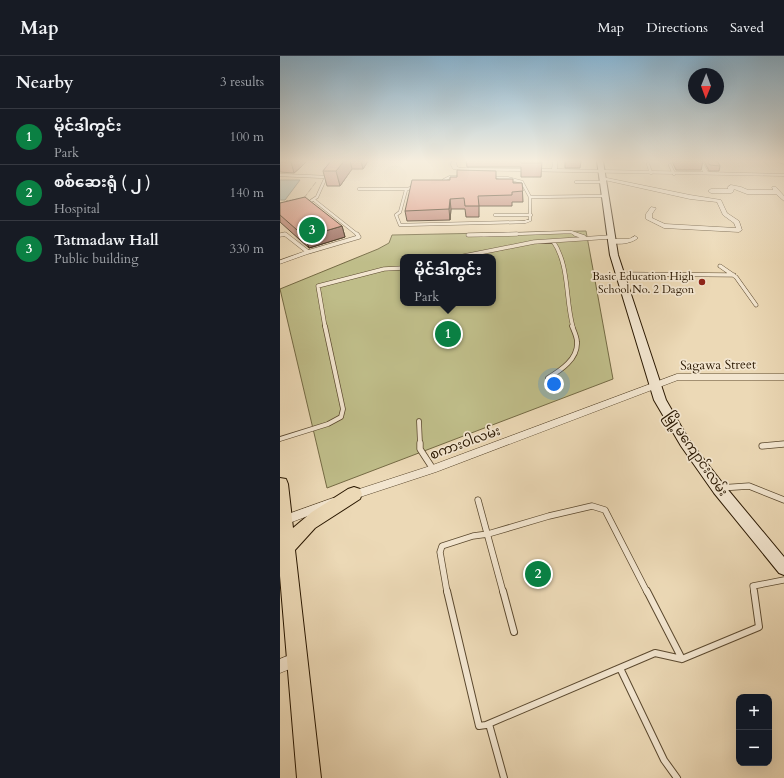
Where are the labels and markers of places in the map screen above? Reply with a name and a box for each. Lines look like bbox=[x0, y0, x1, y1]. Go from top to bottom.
pin: 3 bbox=[299, 215, 325, 245]
place label: Basic Education High School No. 2 Dagon bbox=[592, 269, 695, 297]
marker: Basic Education High School No. 2 Dagon bbox=[697, 277, 707, 287]
pin: 1 bbox=[435, 319, 461, 349]
pin: 2 bbox=[525, 559, 551, 589]

